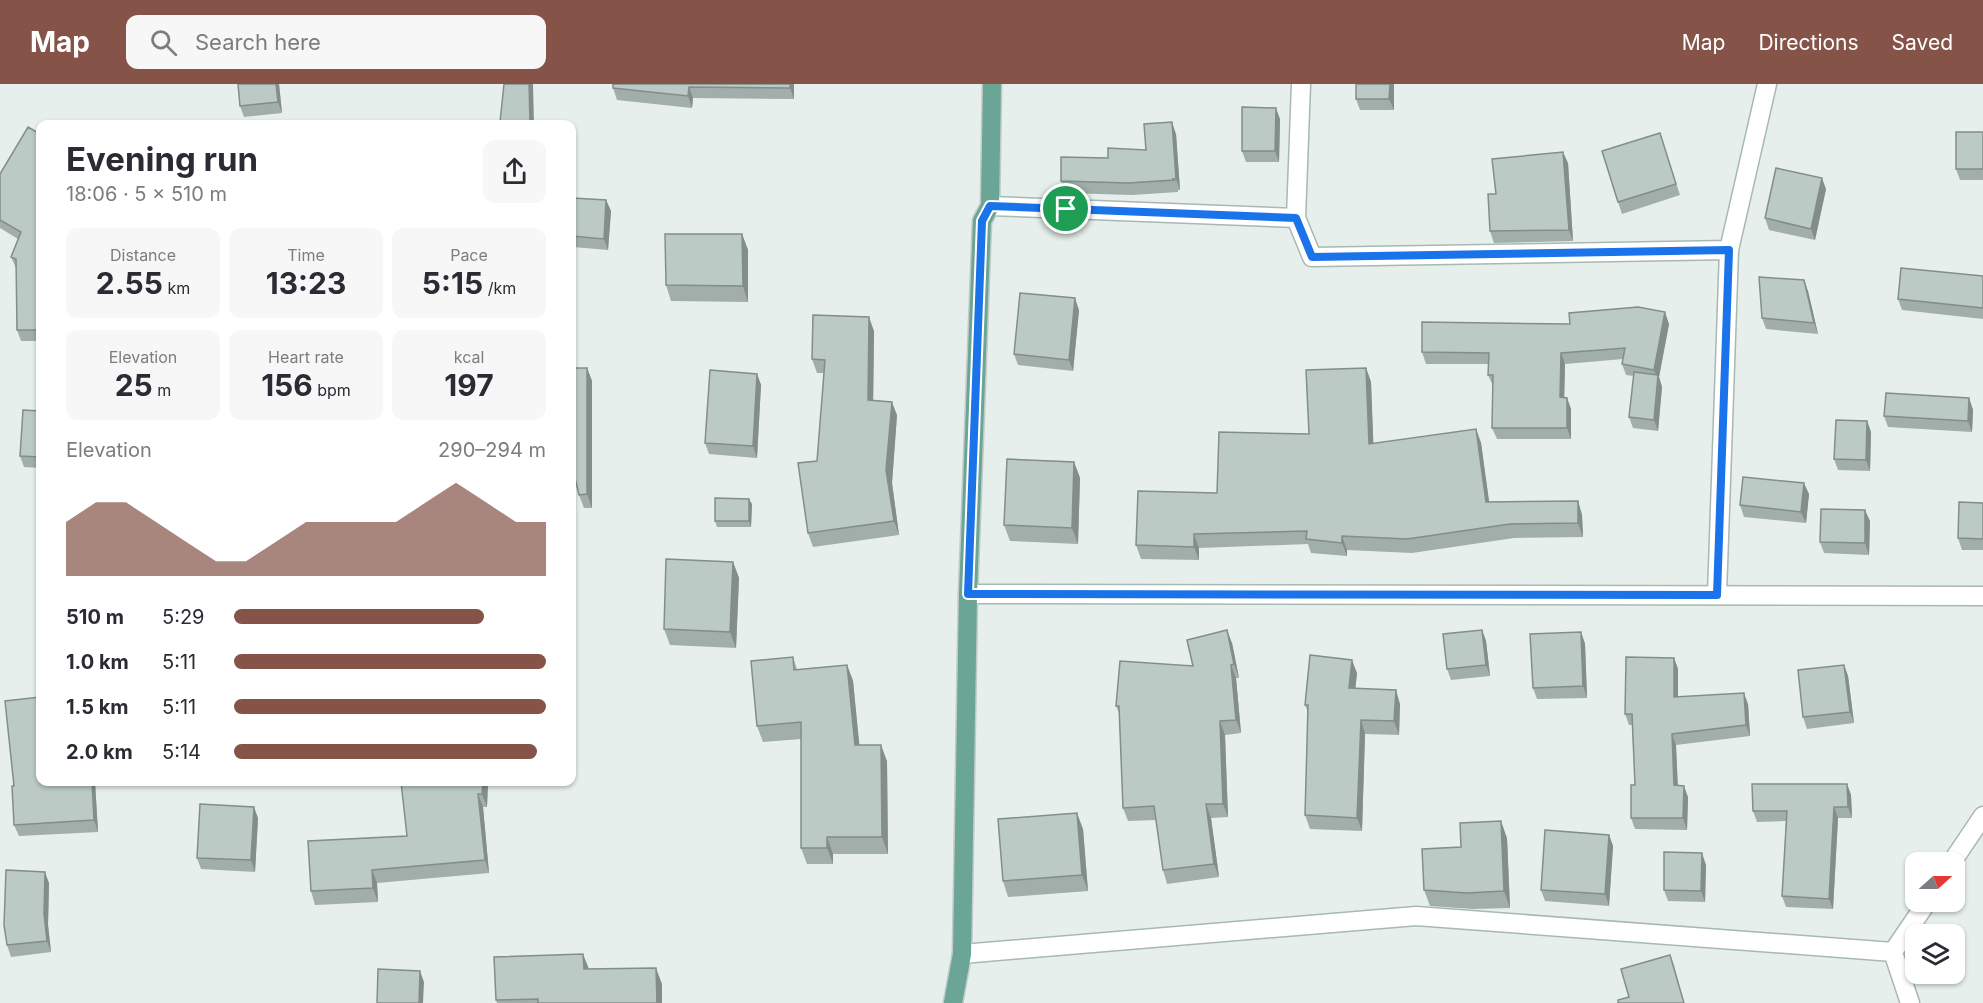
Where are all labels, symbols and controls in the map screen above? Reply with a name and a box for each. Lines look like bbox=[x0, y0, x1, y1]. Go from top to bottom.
search box bbox=[126, 15, 546, 69]
text: Map bbox=[30, 25, 90, 59]
icon: search bbox=[147, 26, 180, 59]
text: Search here bbox=[195, 29, 321, 55]
text: Map bbox=[1682, 30, 1725, 55]
text: Directions bbox=[1758, 30, 1859, 55]
text: Saved bbox=[1892, 30, 1953, 55]
text: Evening run bbox=[66, 139, 258, 179]
button: share bbox=[483, 140, 546, 203]
text: 18:06 · 5 × 510 m bbox=[66, 182, 227, 206]
pin bbox=[1040, 183, 1091, 234]
icon: arrive bbox=[1049, 192, 1082, 225]
text: Distance bbox=[110, 245, 176, 265]
text: Time bbox=[287, 245, 325, 265]
text: Pace bbox=[450, 245, 488, 265]
text: 2.55 bbox=[96, 265, 163, 301]
text: 13:23 bbox=[266, 265, 346, 301]
text: 5:15 bbox=[422, 265, 483, 301]
text: km bbox=[163, 278, 190, 298]
text: /km bbox=[483, 278, 516, 298]
text: Elevation bbox=[109, 347, 177, 367]
text: Heart rate bbox=[268, 347, 344, 367]
text: kcal bbox=[454, 347, 484, 367]
text: 25 bbox=[115, 367, 153, 403]
text: 156 bbox=[261, 367, 313, 403]
text: 197 bbox=[444, 367, 494, 403]
text: m bbox=[153, 380, 171, 400]
text: bpm bbox=[313, 380, 351, 400]
text: Elevation bbox=[66, 438, 152, 462]
text: 290–294 m bbox=[438, 438, 546, 462]
text: 510 m bbox=[66, 605, 124, 629]
text: 5:29 bbox=[162, 605, 205, 629]
text: 1.0 km bbox=[66, 650, 129, 674]
text: 5:11 bbox=[162, 650, 196, 674]
text: 1.5 km bbox=[66, 695, 129, 719]
text: 5:11 bbox=[162, 695, 196, 719]
text: 2.0 km bbox=[66, 740, 133, 764]
text: 5:14 bbox=[162, 740, 201, 764]
north arrow bbox=[1905, 852, 1965, 912]
map controls bbox=[1905, 852, 1965, 984]
button: layers bbox=[1905, 924, 1965, 984]

